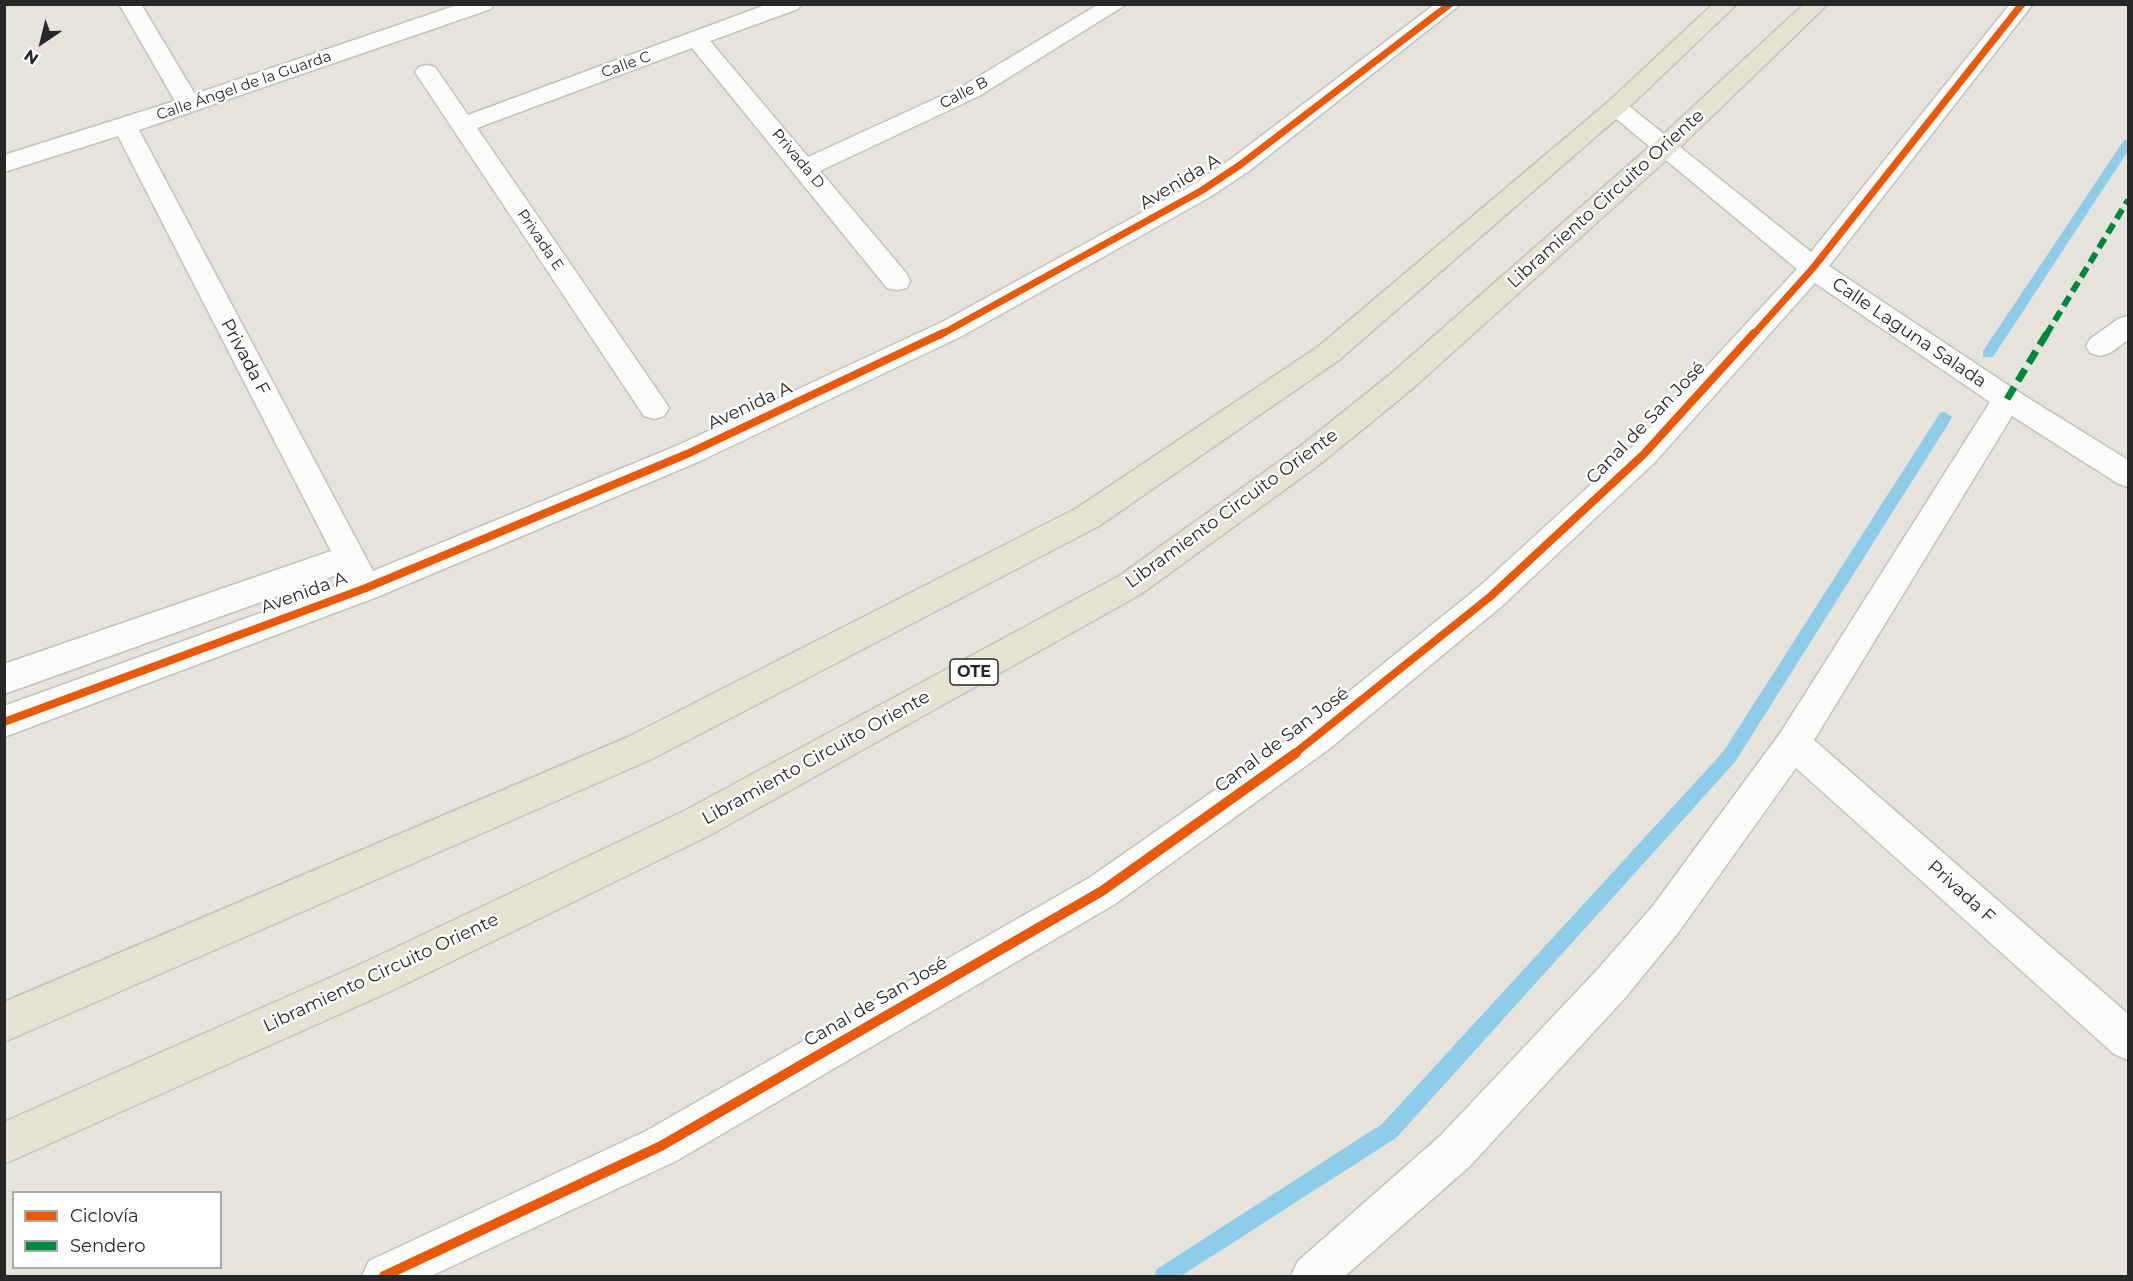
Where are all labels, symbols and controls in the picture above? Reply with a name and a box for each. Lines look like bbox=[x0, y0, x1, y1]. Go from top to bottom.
north arrow bbox=[12, 12, 72, 72]
text: N bbox=[21, 46, 42, 69]
street label: Calle Ángel de la Guarda bbox=[154, 48, 334, 124]
street label: Calle C bbox=[599, 48, 653, 82]
street label: Calle B bbox=[937, 73, 991, 113]
street label: Libramiento Circuito Oriente bbox=[1503, 105, 1709, 293]
street label: Privada D bbox=[768, 125, 828, 193]
street label: Avenida A bbox=[1136, 150, 1224, 214]
street label: Privada E bbox=[513, 206, 567, 274]
street label: Calle Laguna Salada bbox=[1828, 273, 1990, 393]
street label: Privada F bbox=[216, 315, 274, 399]
street label: Canal de San José bbox=[1582, 357, 1710, 489]
street label: Avenida A bbox=[705, 377, 795, 435]
street label: Libramiento Circuito Oriente bbox=[1122, 425, 1342, 593]
street label: Avenida A bbox=[258, 567, 350, 619]
road number: OTE bbox=[950, 659, 998, 685]
street label: Canal de San José bbox=[1211, 683, 1353, 797]
street label: Libramiento Circuito Oriente bbox=[698, 686, 934, 830]
street label: Privada F bbox=[1923, 856, 1999, 928]
street label: Libramiento Circuito Oriente bbox=[260, 909, 502, 1037]
street label: Canal de San José bbox=[800, 952, 952, 1052]
legend bbox=[12, 1191, 222, 1269]
text: Ciclovía bbox=[70, 1205, 139, 1227]
text: Sendero bbox=[70, 1235, 145, 1257]

